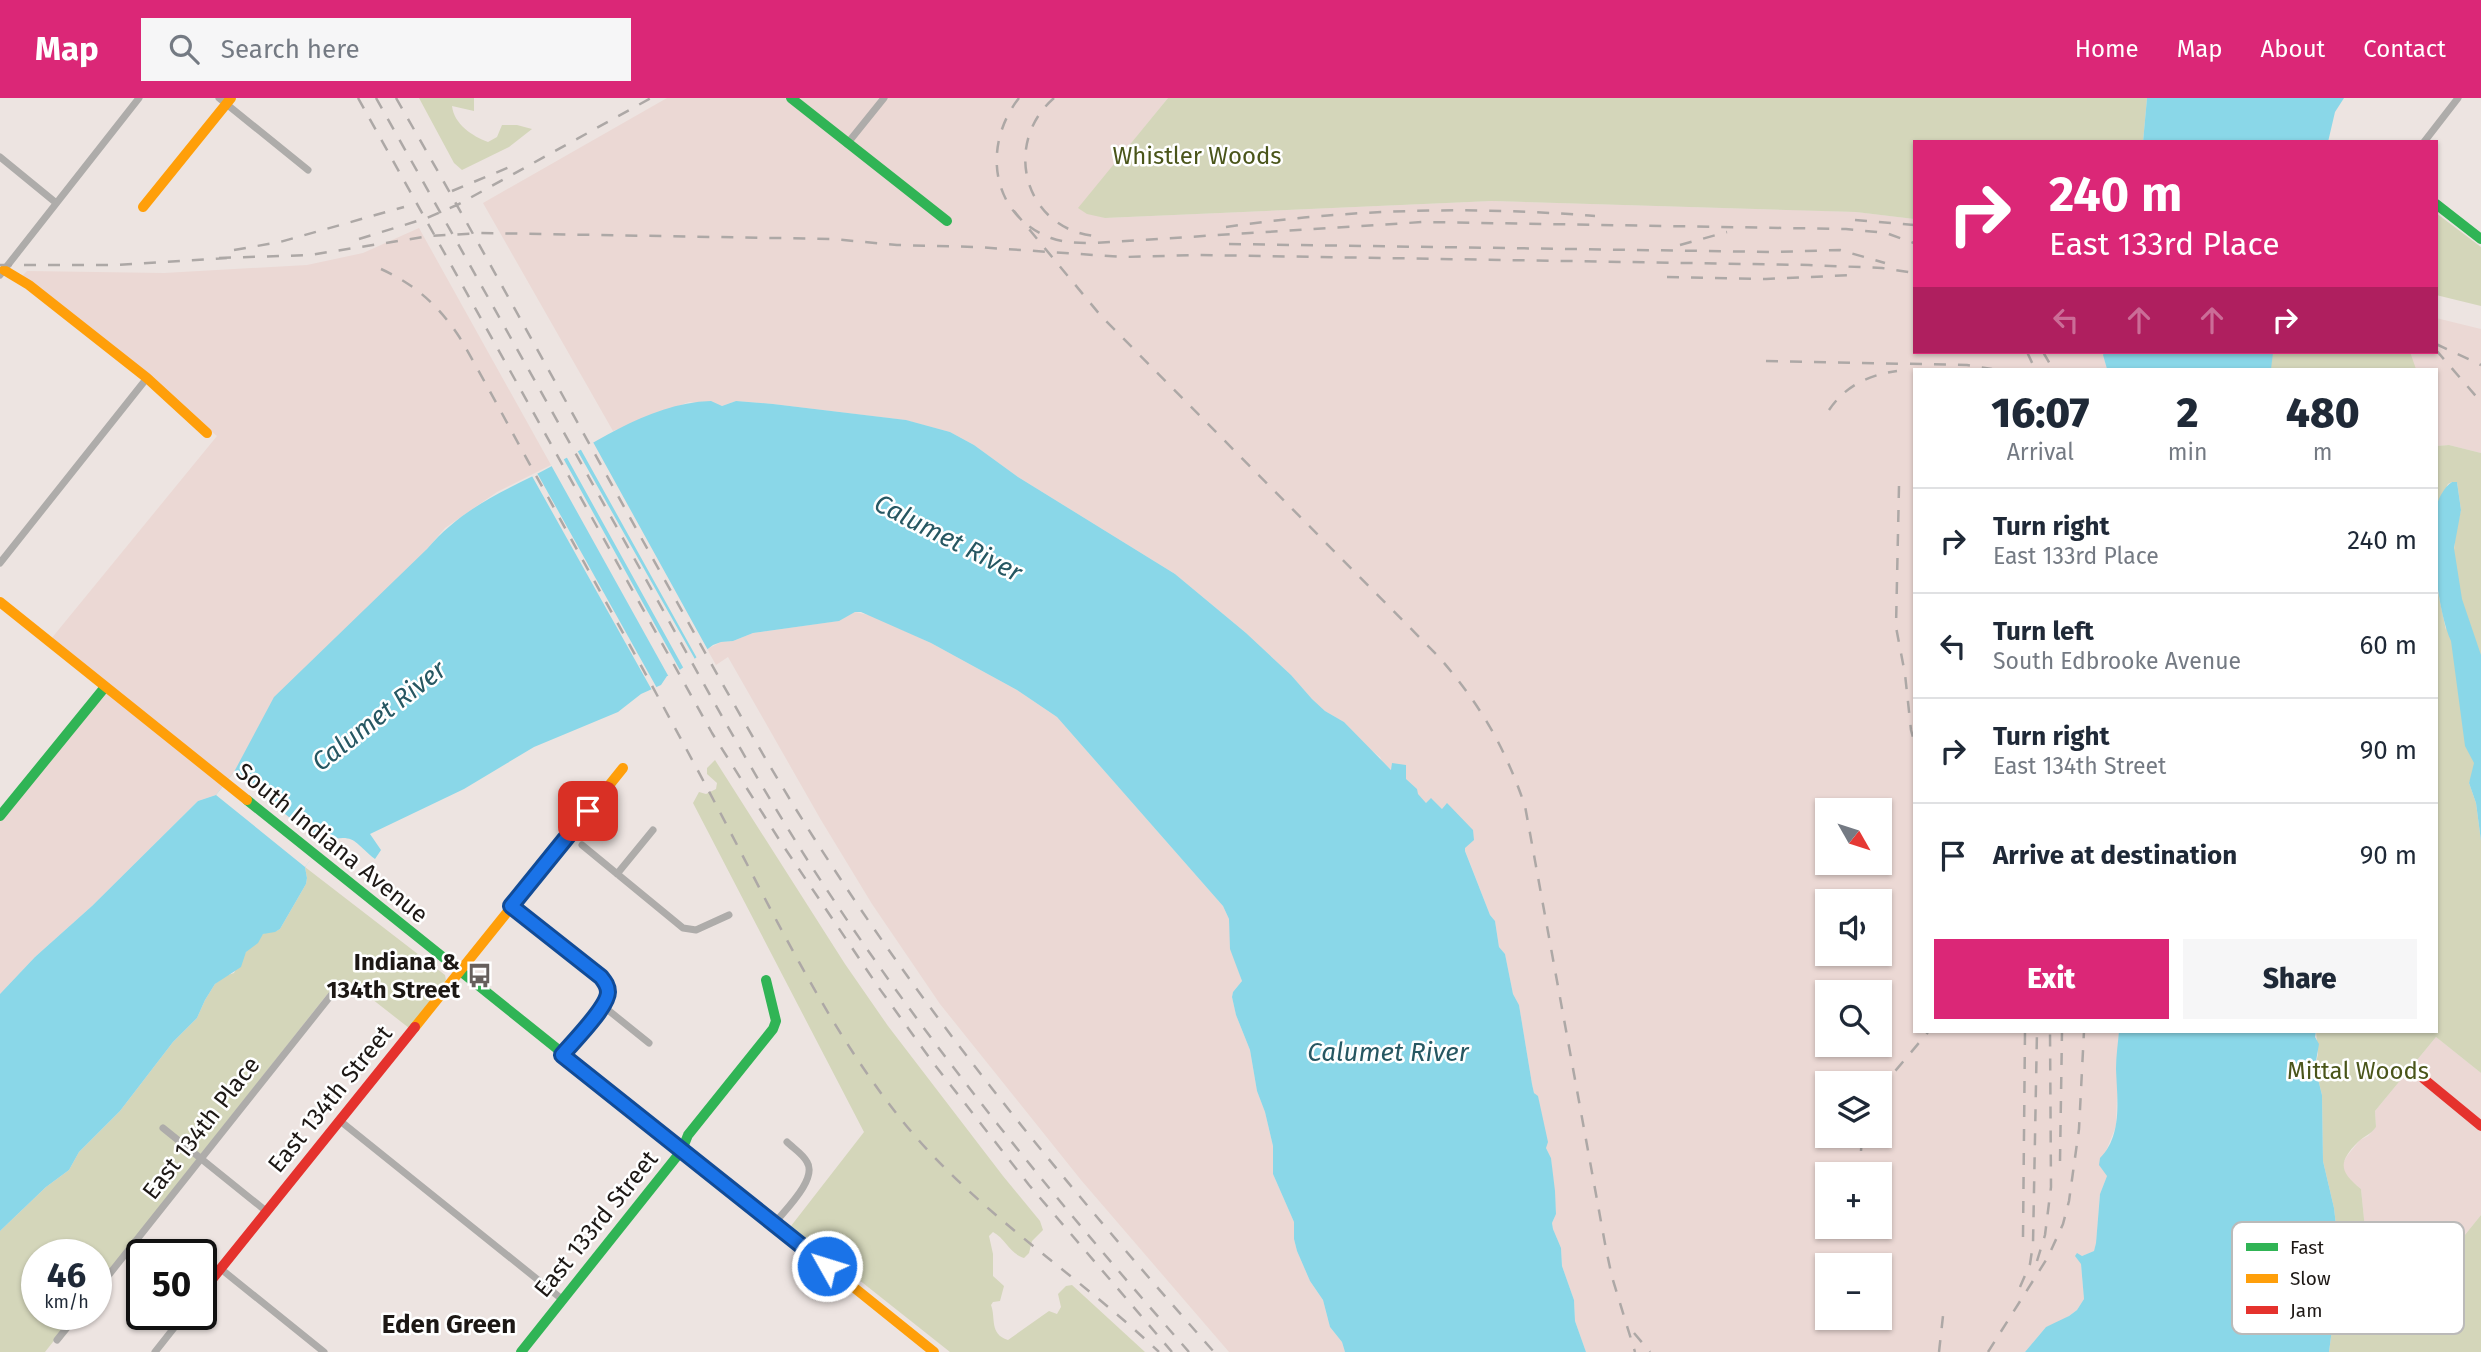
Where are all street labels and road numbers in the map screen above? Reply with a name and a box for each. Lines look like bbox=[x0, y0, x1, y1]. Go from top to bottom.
street label: South Indiana Avenue bbox=[230, 757, 434, 929]
street label: East 134th Street bbox=[262, 1020, 398, 1178]
street label: East 134th Place bbox=[137, 1051, 265, 1205]
street label: East 133rd Street bbox=[528, 1145, 664, 1303]

